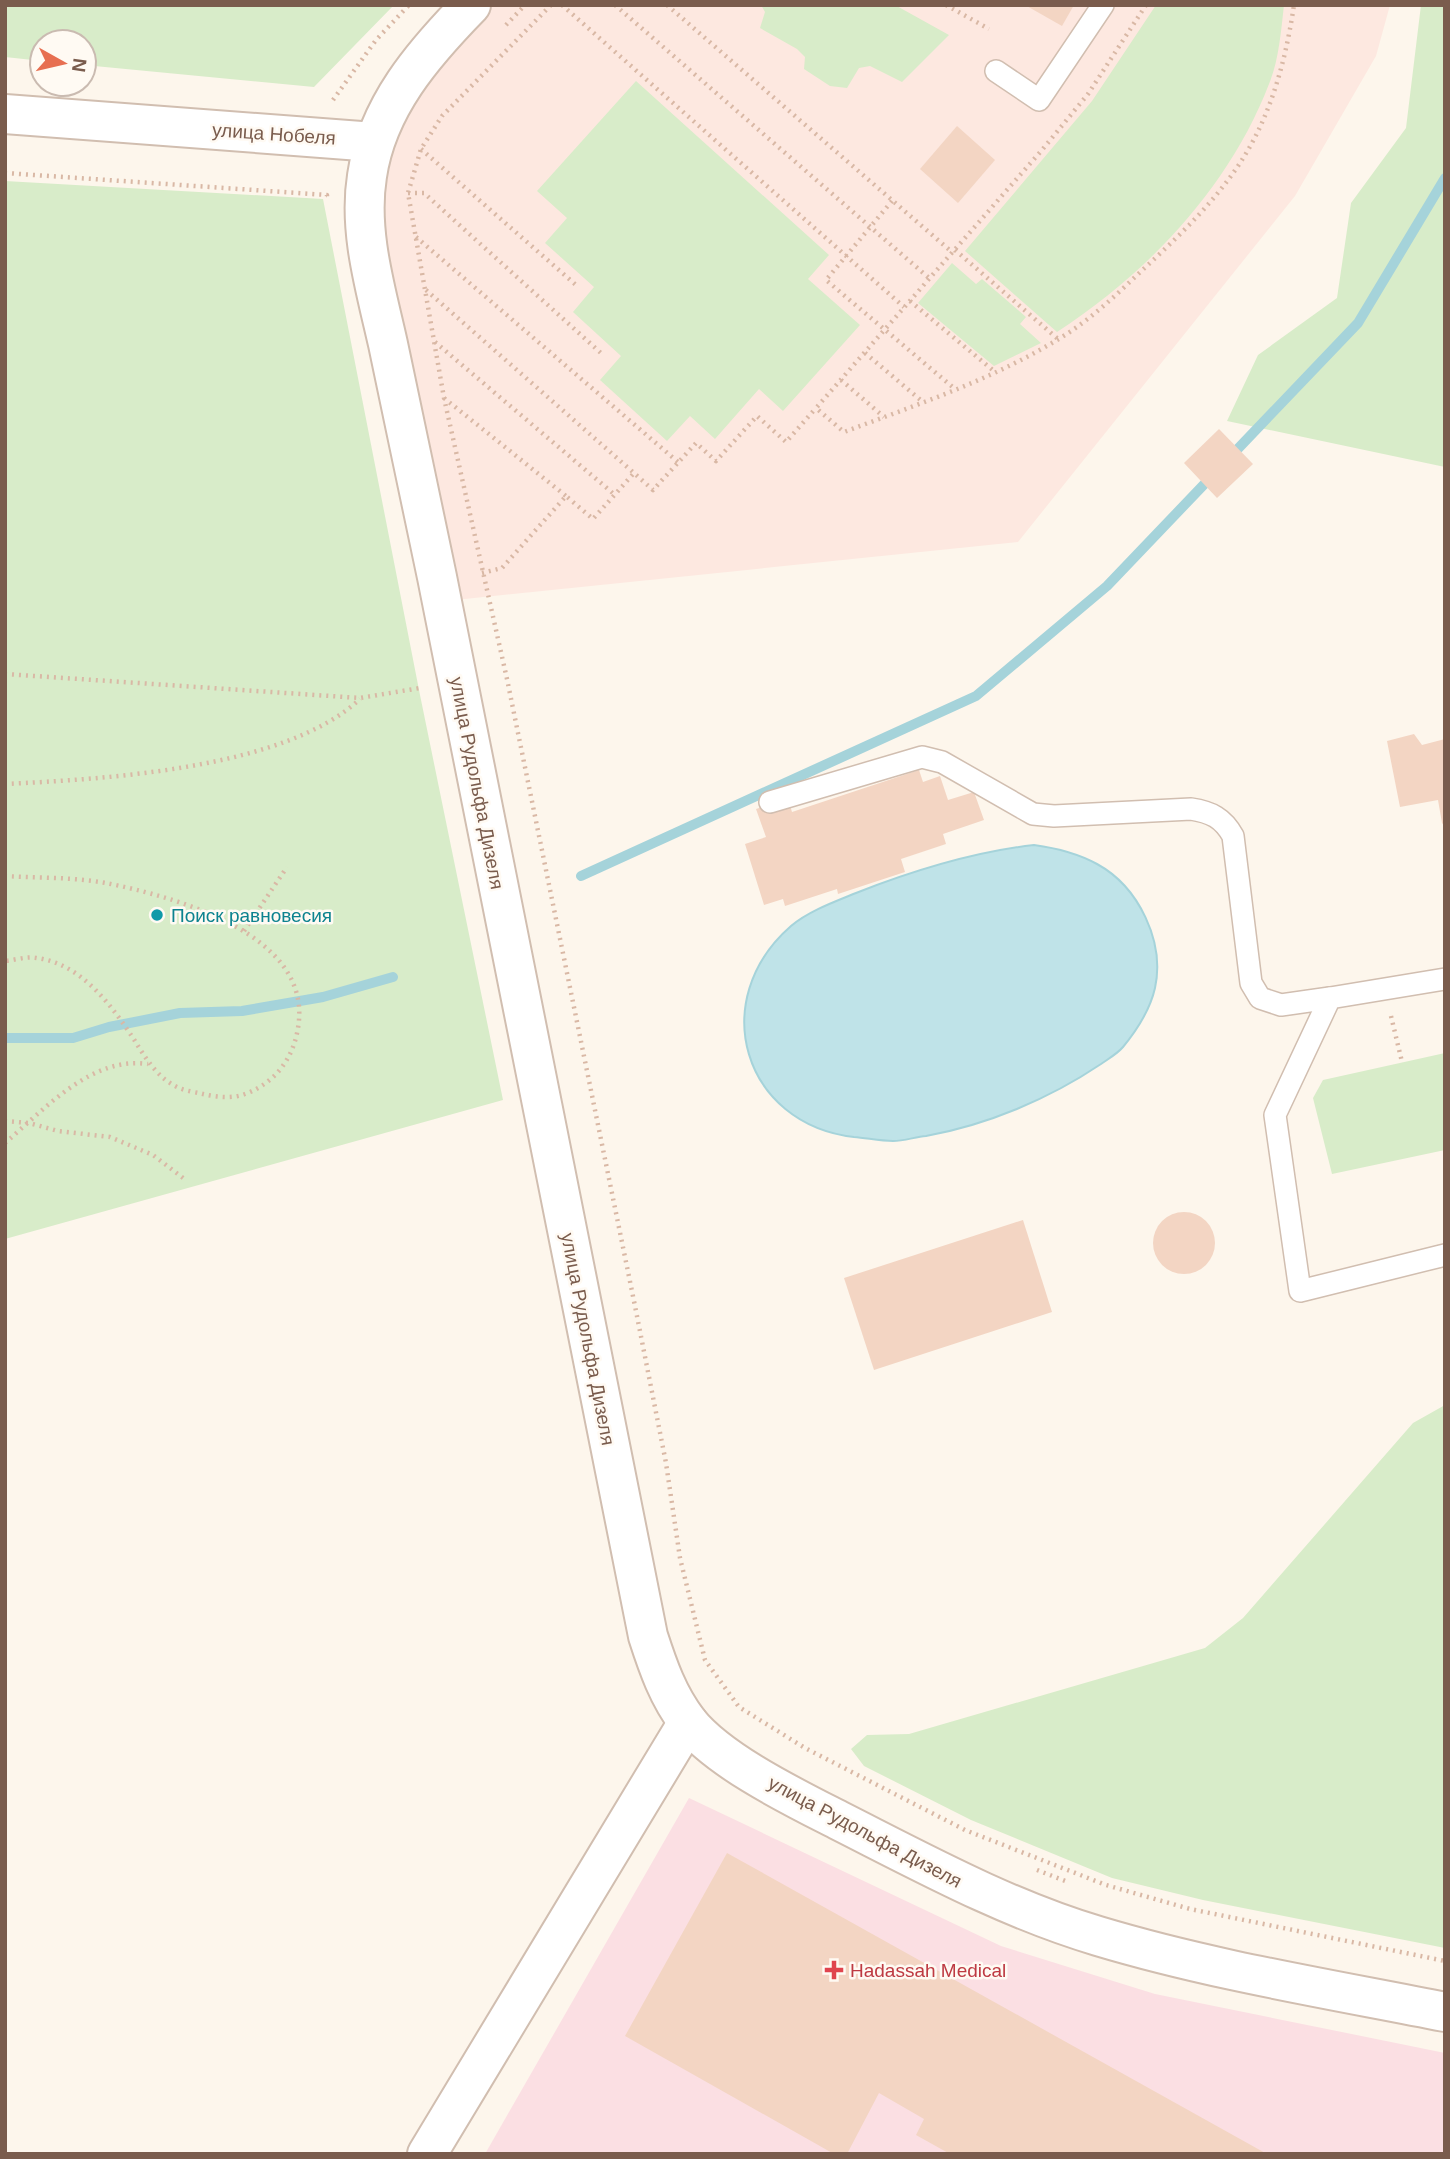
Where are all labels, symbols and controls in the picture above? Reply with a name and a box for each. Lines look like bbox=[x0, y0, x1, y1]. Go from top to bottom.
north arrow bbox=[28, 28, 98, 98]
text: N bbox=[68, 57, 91, 74]
street label: улица Нобеля bbox=[212, 119, 336, 149]
street label: улица Рудольфа Дизеля bbox=[446, 675, 508, 891]
place label: Поиск равновесия bbox=[171, 905, 332, 926]
marker: Поиск равновесия bbox=[149, 907, 165, 923]
street label: улица Рудольфа Дизеля bbox=[557, 1231, 619, 1447]
street label: улица Рудольфа Дизеля bbox=[765, 1772, 965, 1892]
marker: Hadassah Medical bbox=[824, 1960, 844, 1980]
place label: Hadassah Medical bbox=[850, 1960, 1006, 1981]

